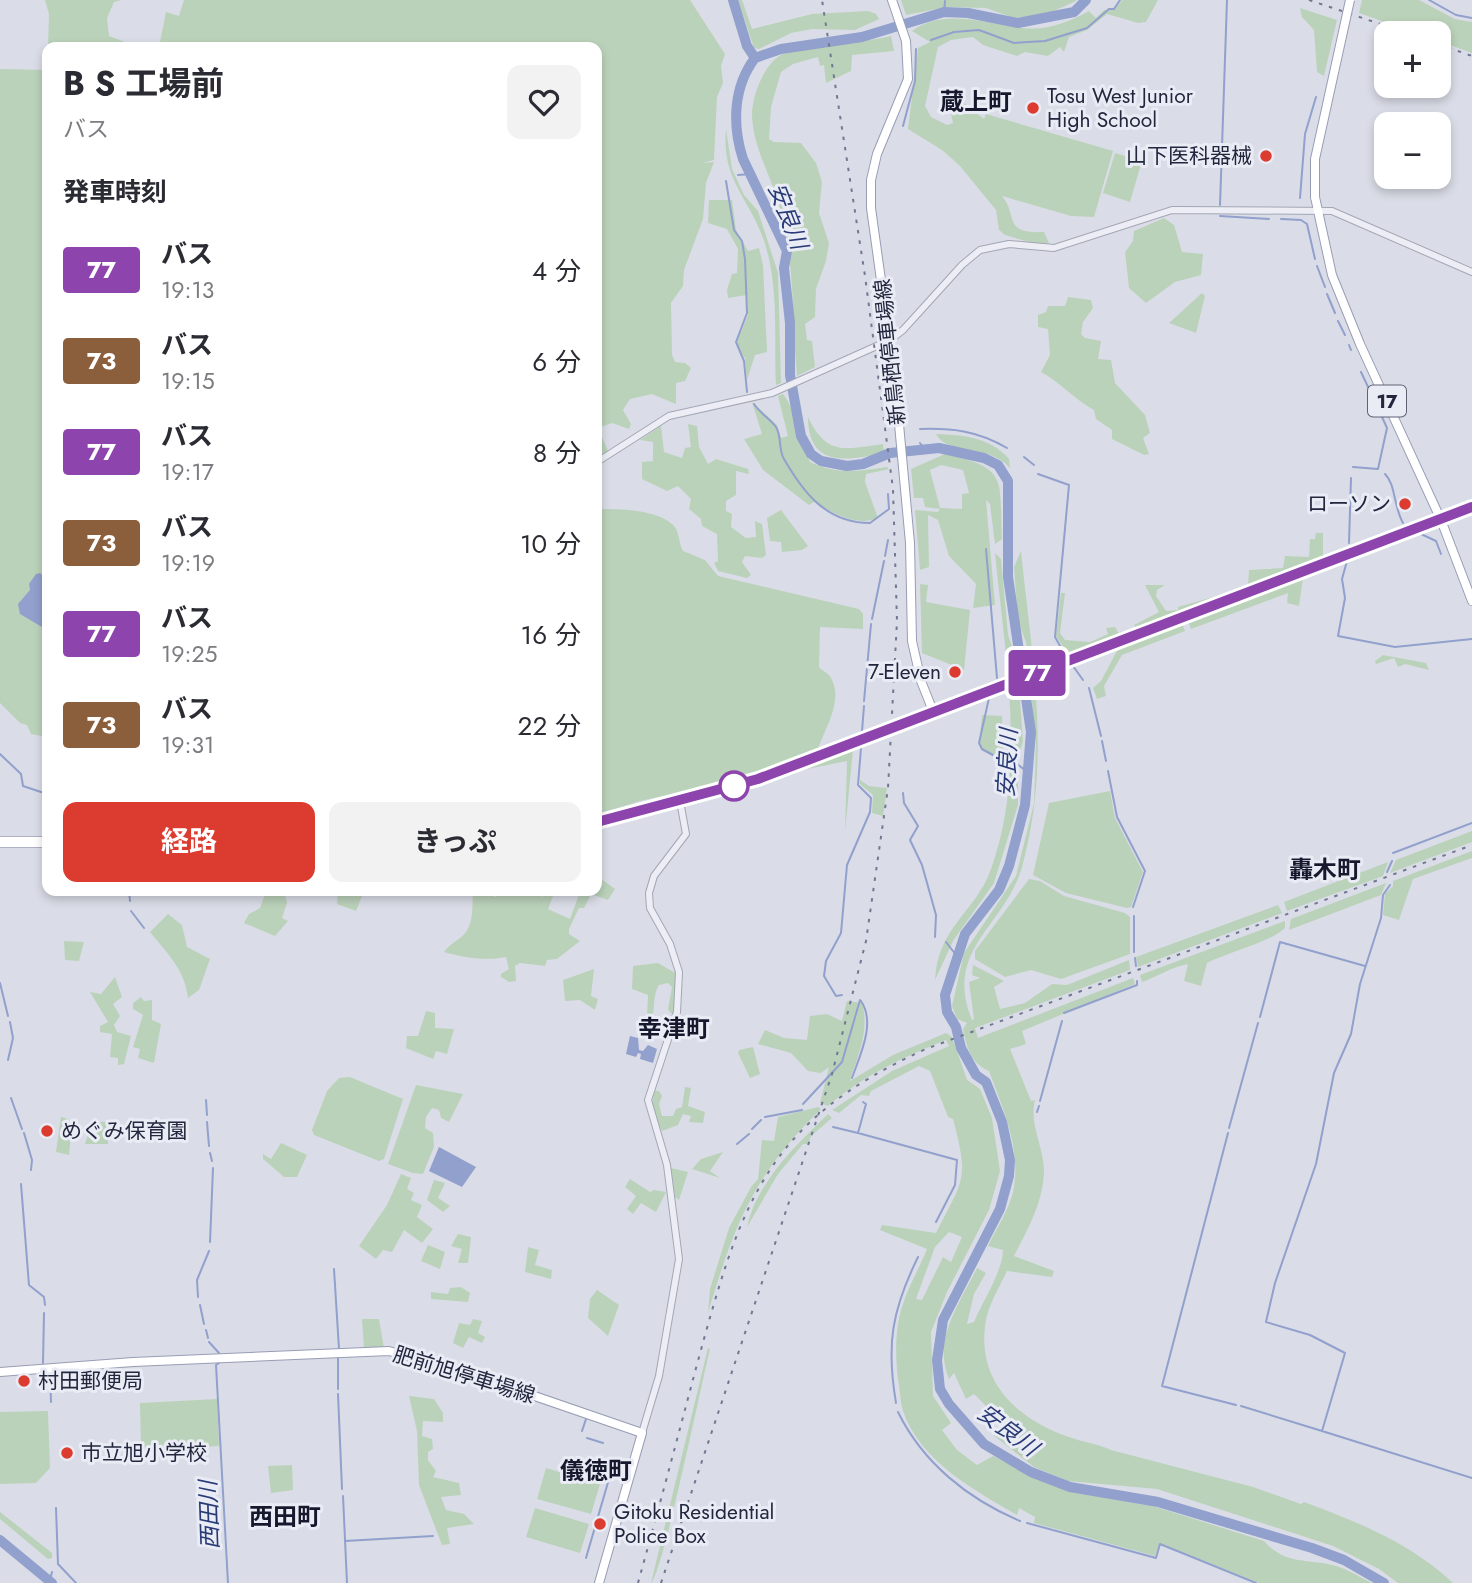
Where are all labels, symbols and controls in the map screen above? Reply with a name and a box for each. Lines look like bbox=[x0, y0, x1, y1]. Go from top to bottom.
map controls bbox=[1374, 21, 1451, 189]
button: + bbox=[1374, 21, 1451, 98]
text: B S 工場前 bbox=[63, 60, 224, 107]
button: heart bbox=[507, 65, 581, 139]
place label: Tosu West Junior High School bbox=[1047, 81, 1194, 135]
district label: 蔵上町 bbox=[940, 84, 1012, 119]
marker: Tosu West Junior High School bbox=[1025, 100, 1041, 116]
text: バス bbox=[63, 112, 109, 146]
button: − bbox=[1374, 112, 1451, 189]
place label: 山下医科器械 bbox=[1126, 141, 1252, 171]
marker: 山下医科器械 bbox=[1258, 148, 1274, 164]
text: 発車時刻 bbox=[63, 173, 167, 211]
water label: 安良川 bbox=[760, 178, 817, 257]
text: バス bbox=[161, 235, 213, 273]
text: 77 bbox=[87, 252, 116, 287]
text: 4 分 bbox=[532, 252, 581, 290]
text: 19:13 bbox=[161, 273, 214, 307]
street label: 新鳥栖停車場線 bbox=[867, 277, 913, 427]
text: バス bbox=[161, 326, 213, 364]
text: 73 bbox=[87, 343, 116, 378]
text: 6 分 bbox=[532, 343, 581, 381]
text: 19:15 bbox=[161, 364, 215, 398]
road number: 17 bbox=[1368, 386, 1406, 416]
text: バス bbox=[161, 417, 213, 455]
text: 77 bbox=[87, 434, 116, 469]
text: 8 分 bbox=[533, 434, 581, 472]
text: 19:17 bbox=[161, 455, 214, 489]
place label: ローソン bbox=[1307, 489, 1391, 519]
marker: ローソン bbox=[1397, 496, 1413, 512]
text: バス bbox=[161, 508, 213, 546]
text: 73 bbox=[87, 525, 116, 560]
text: 10 分 bbox=[520, 525, 581, 563]
text: 19:19 bbox=[161, 546, 215, 580]
text: バス bbox=[161, 599, 213, 637]
text: 77 bbox=[87, 616, 116, 651]
text: 16 分 bbox=[521, 616, 581, 654]
text: 19:25 bbox=[161, 637, 218, 671]
line badge: 77 bbox=[1006, 650, 1068, 696]
text: 77 bbox=[1023, 655, 1051, 690]
place label: 7-Eleven bbox=[868, 657, 941, 687]
marker: 7-Eleven bbox=[947, 664, 963, 680]
text: バス bbox=[161, 690, 213, 728]
text: 73 bbox=[87, 707, 116, 742]
text: 22 分 bbox=[518, 707, 581, 745]
water label: 安良川 bbox=[988, 725, 1026, 798]
text: 19:31 bbox=[161, 728, 214, 762]
unlabelled marker bbox=[719, 771, 749, 801]
button: 経路 bbox=[63, 802, 315, 882]
button: きっぷ bbox=[329, 802, 581, 882]
district label: 轟木町 bbox=[1289, 852, 1361, 887]
district label: 幸津町 bbox=[638, 1011, 710, 1046]
place label: めぐみ保育園 bbox=[61, 1116, 188, 1146]
marker: めぐみ保育園 bbox=[39, 1123, 55, 1139]
street label: 肥前旭停車場線 bbox=[389, 1339, 539, 1411]
place label: 村田郵便局 bbox=[38, 1366, 143, 1396]
marker: 村田郵便局 bbox=[16, 1373, 32, 1389]
water label: 安良川 bbox=[970, 1396, 1048, 1466]
place label: 市立旭小学校 bbox=[81, 1438, 207, 1468]
marker: 市立旭小学校 bbox=[59, 1445, 75, 1461]
district label: 儀徳町 bbox=[560, 1453, 632, 1488]
water label: 西田川 bbox=[191, 1477, 227, 1550]
place label: Gitoku Residential Police Box bbox=[614, 1497, 774, 1551]
district label: 西田町 bbox=[249, 1499, 321, 1534]
marker: Gitoku Residential Police Box bbox=[592, 1516, 608, 1532]

